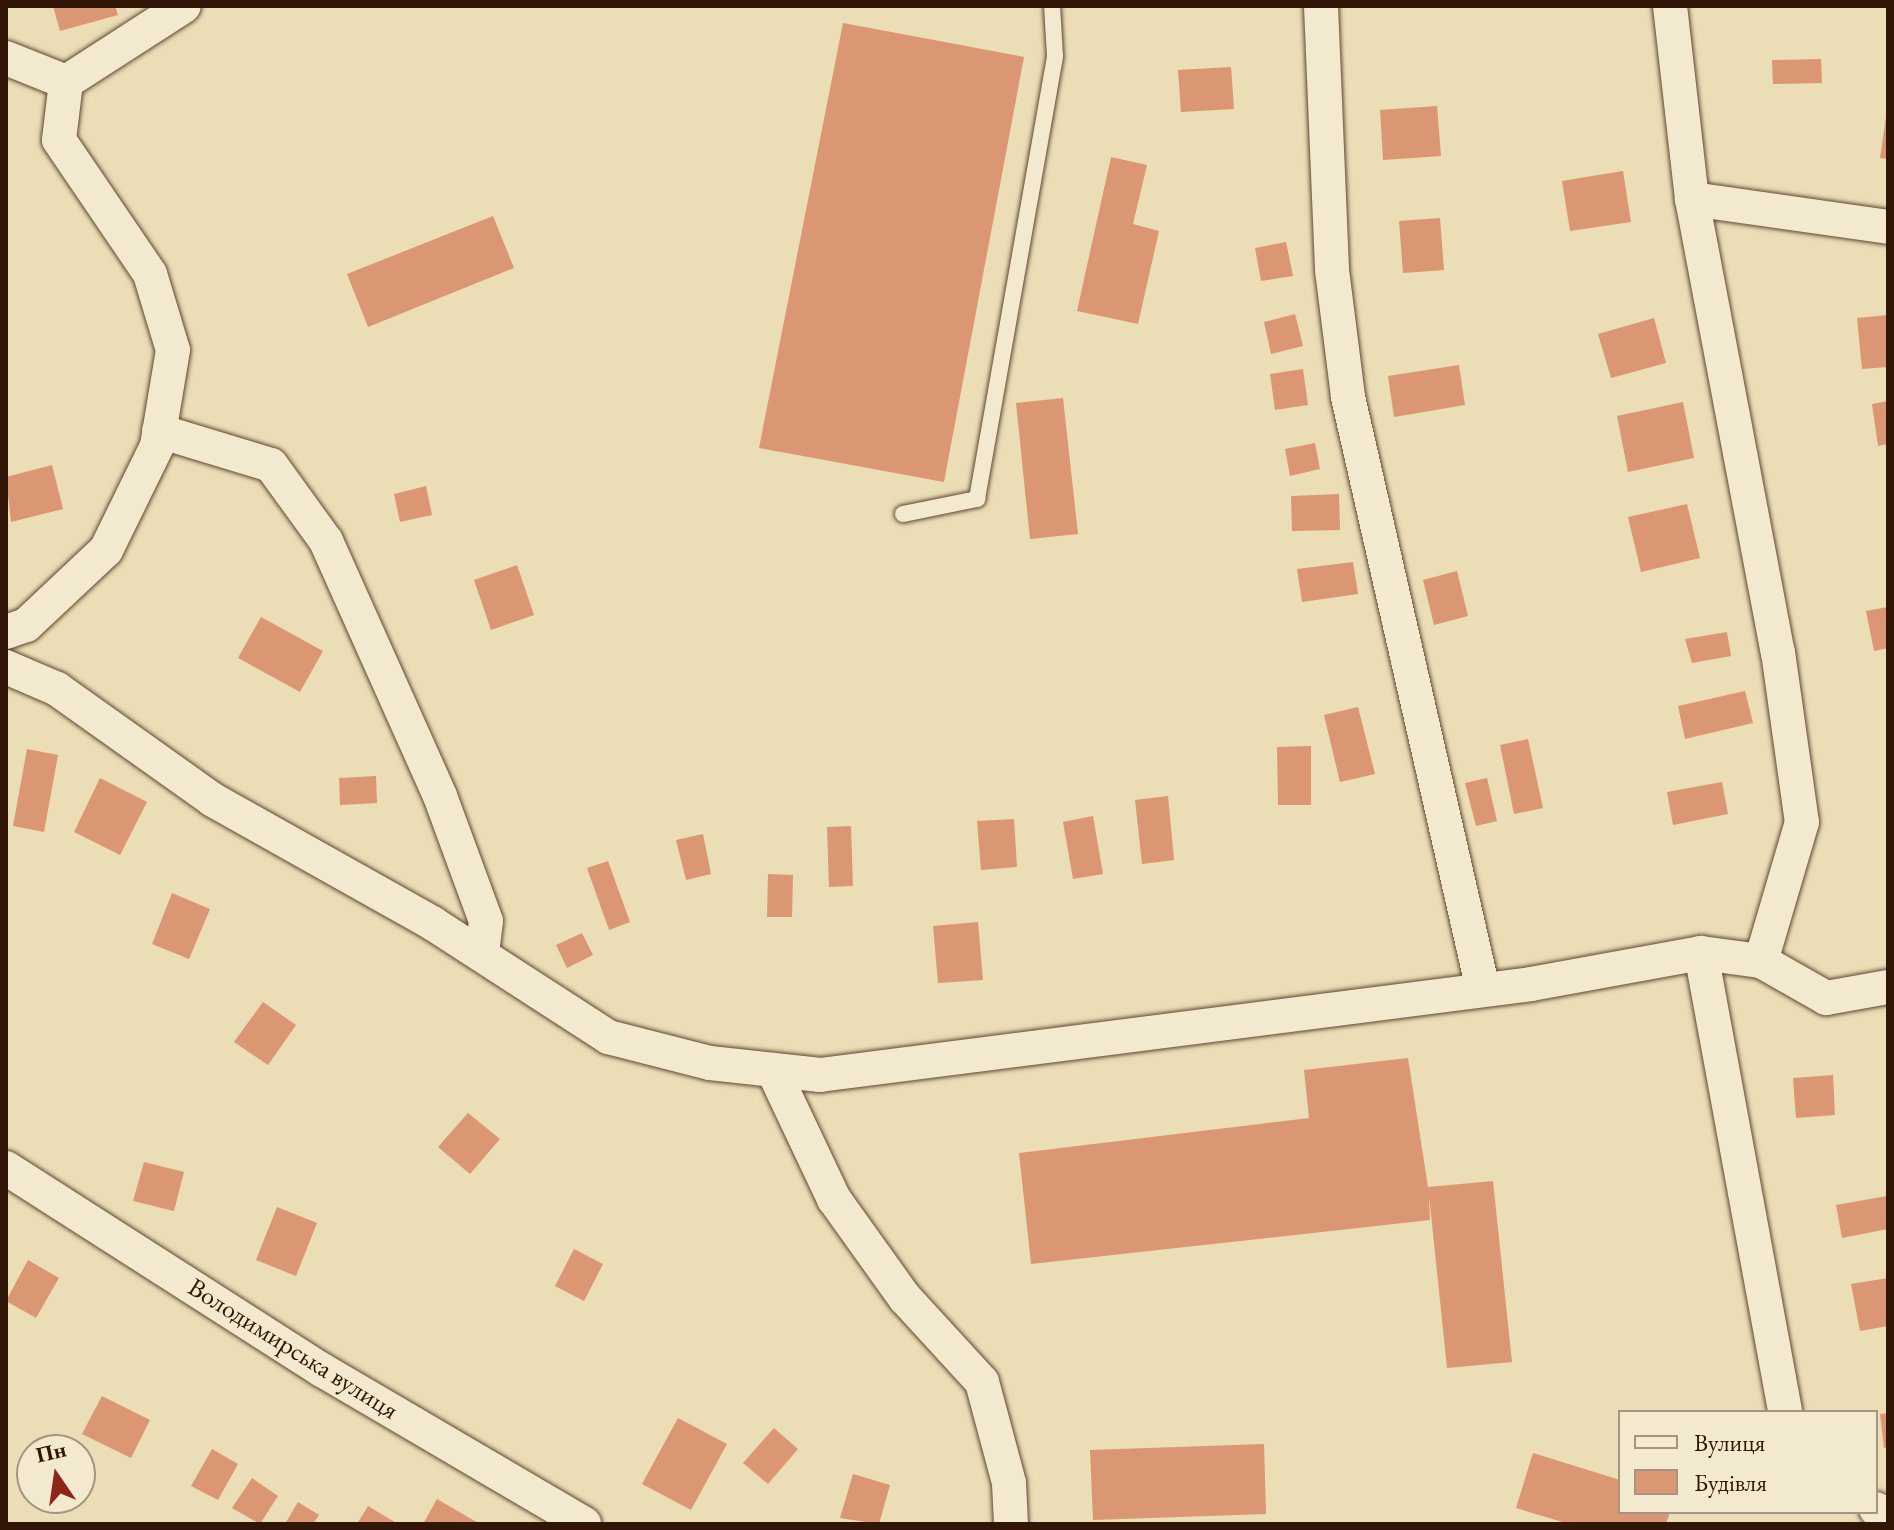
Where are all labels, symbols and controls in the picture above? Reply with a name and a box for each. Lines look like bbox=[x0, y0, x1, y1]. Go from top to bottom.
street label: Володимирська вулиця bbox=[182, 1272, 404, 1426]
legend bbox=[1618, 1410, 1878, 1514]
text: Вулиця bbox=[1694, 1427, 1765, 1458]
north arrow bbox=[16, 1434, 96, 1514]
text: Пн bbox=[33, 1435, 69, 1470]
text: Будівля bbox=[1694, 1467, 1767, 1498]

